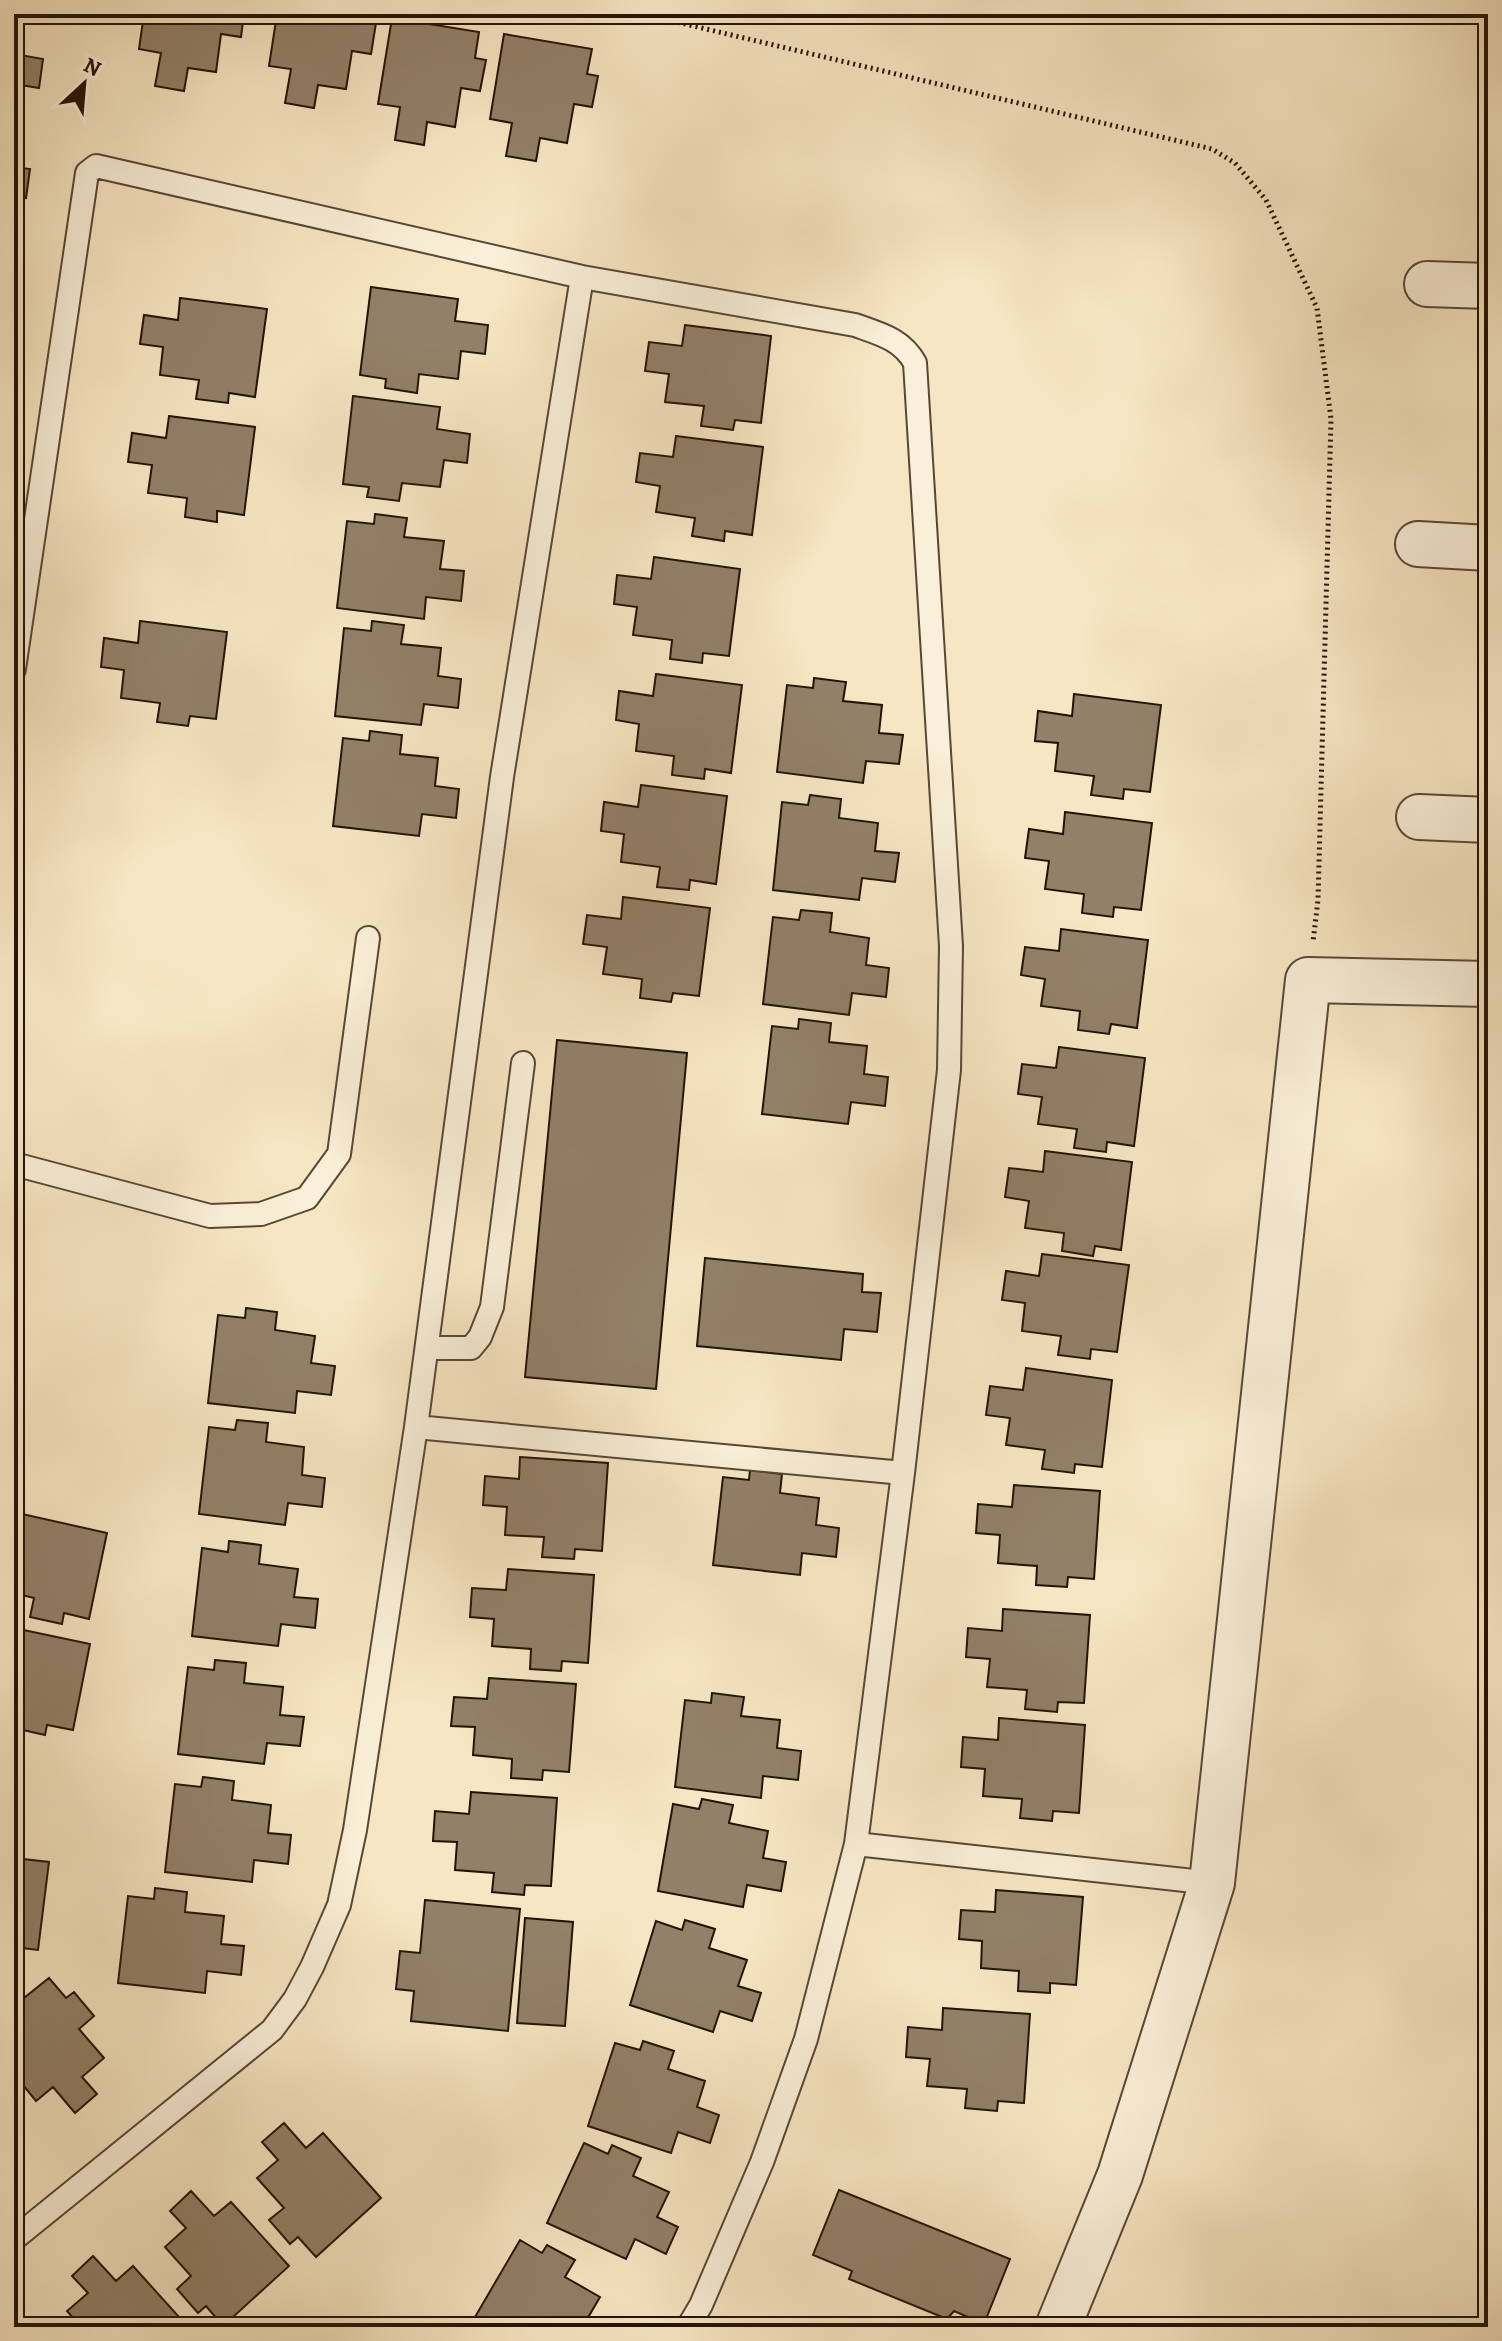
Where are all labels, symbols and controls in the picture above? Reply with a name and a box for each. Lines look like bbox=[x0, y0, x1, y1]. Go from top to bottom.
north arrow bbox=[44, 44, 124, 124]
text: N bbox=[79, 50, 106, 84]

